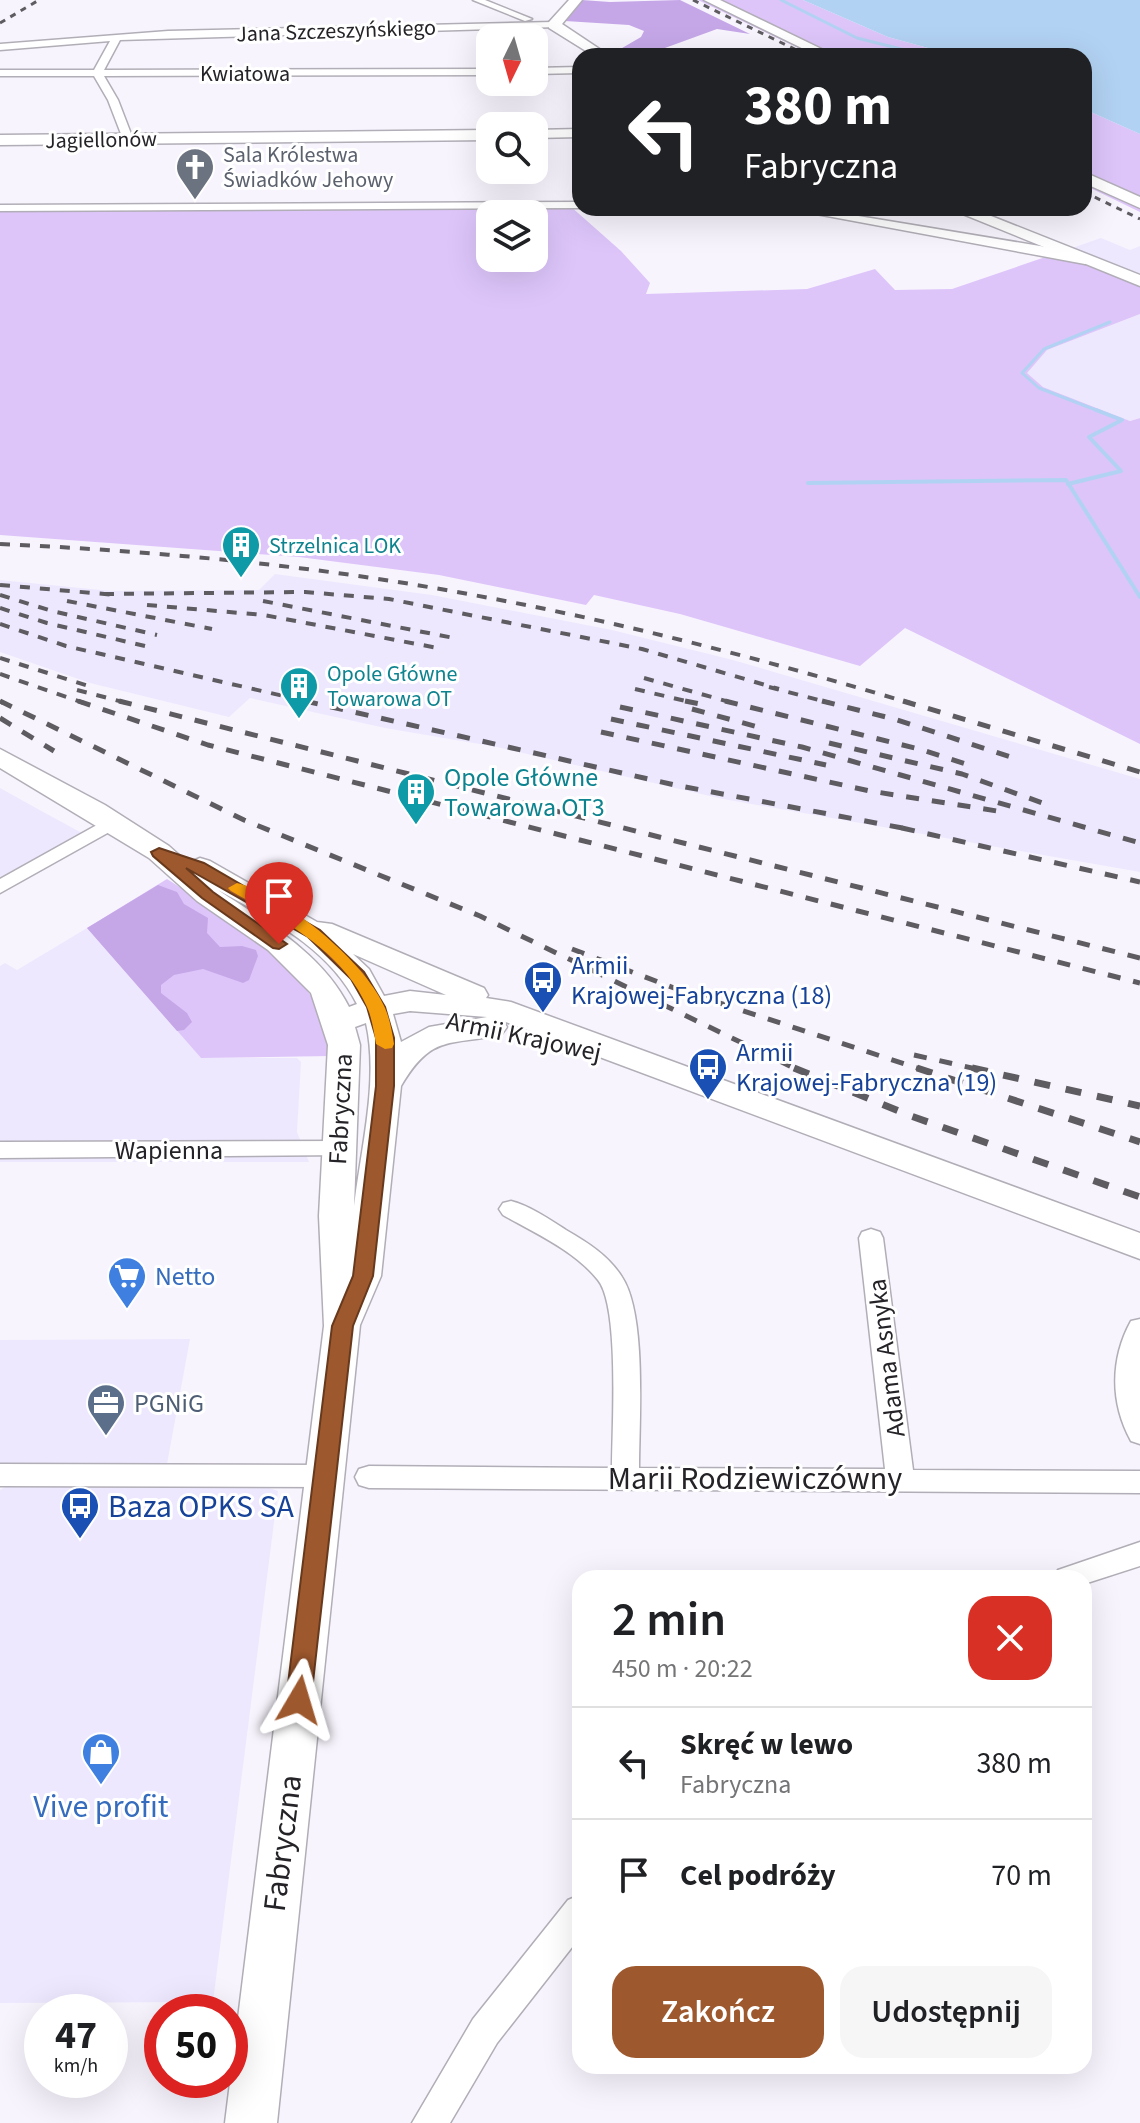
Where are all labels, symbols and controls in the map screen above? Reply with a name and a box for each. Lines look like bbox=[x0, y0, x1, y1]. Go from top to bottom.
street label: Jana Szczeszyńskiego bbox=[236, 12, 436, 50]
north arrow bbox=[476, 24, 548, 96]
map controls bbox=[476, 24, 548, 272]
street label: Kwiatowa bbox=[200, 58, 290, 90]
text: 380 m bbox=[744, 67, 892, 146]
icon: left bbox=[612, 80, 716, 184]
button: search bbox=[476, 112, 548, 184]
street label: Jagiellonów bbox=[45, 123, 157, 157]
place label: Sala Królestwa Świadków Jehowy bbox=[223, 139, 394, 196]
text: Fabryczna bbox=[744, 141, 898, 192]
church icon: Sala Królestwa Świadków Jehowy bbox=[174, 146, 216, 201]
button: layers bbox=[476, 200, 548, 272]
building icon: Strzelnica LOK bbox=[220, 524, 262, 579]
place label: Strzelnica LOK bbox=[269, 530, 401, 562]
place label: Opole Główne Towarowa OT bbox=[327, 658, 457, 715]
building icon: Opole Główne Towarowa OT bbox=[278, 665, 320, 720]
place label: Opole Główne Towarowa OT3 bbox=[444, 759, 605, 826]
building icon: Opole Główne Towarowa OT3 bbox=[395, 771, 437, 826]
pin bbox=[245, 862, 313, 944]
icon: arrive bbox=[257, 874, 301, 918]
place label: Armii Krajowej-Fabryczna (18) bbox=[571, 947, 832, 1014]
bus stop icon: Armii Krajowej-Fabryczna (18) bbox=[522, 959, 564, 1014]
street label: Armii Krajowej bbox=[443, 1002, 605, 1071]
place label: Armii Krajowej-Fabryczna (19) bbox=[736, 1034, 997, 1101]
bus stop icon: Armii Krajowej-Fabryczna (19) bbox=[687, 1046, 729, 1101]
street label: Fabryczna bbox=[319, 1052, 362, 1166]
street label: Wapienna bbox=[115, 1132, 223, 1169]
supermarket icon: Netto bbox=[106, 1255, 148, 1310]
place label: Netto bbox=[155, 1258, 215, 1295]
street label: Adama Asnyka bbox=[858, 1277, 915, 1439]
office icon: PGNiG bbox=[85, 1382, 127, 1437]
place label: PGNiG bbox=[134, 1385, 204, 1422]
street label: Marii Rodziewiczówny bbox=[608, 1456, 902, 1502]
place label: Baza OPKS SA bbox=[108, 1484, 295, 1530]
bus stop icon: Baza OPKS SA bbox=[59, 1485, 101, 1540]
text: 2 min bbox=[612, 1586, 726, 1654]
button: close bbox=[968, 1596, 1052, 1680]
text: 450 m · 20:22 bbox=[612, 1650, 753, 1687]
position arrow bbox=[257, 1658, 341, 1742]
text: Skręć w lewo bbox=[680, 1723, 853, 1766]
shop icon: Vive profit bbox=[80, 1731, 122, 1786]
icon: left bbox=[612, 1741, 656, 1785]
text: 380 m bbox=[976, 1742, 1052, 1785]
text: Fabryczna bbox=[680, 1766, 791, 1803]
street label: Fabryczna bbox=[252, 1772, 314, 1914]
place label: Vive profit bbox=[33, 1784, 169, 1830]
icon: arrive bbox=[612, 1853, 656, 1897]
text: Cel podróży bbox=[680, 1854, 836, 1897]
text: 70 m bbox=[991, 1854, 1052, 1897]
button: Zakończ bbox=[612, 1966, 824, 2058]
button: Udostępnij bbox=[840, 1966, 1052, 2058]
speed limit sign: 50 bbox=[144, 1994, 248, 2098]
text: 47 bbox=[55, 2007, 97, 2064]
text: km/h bbox=[54, 2052, 98, 2080]

